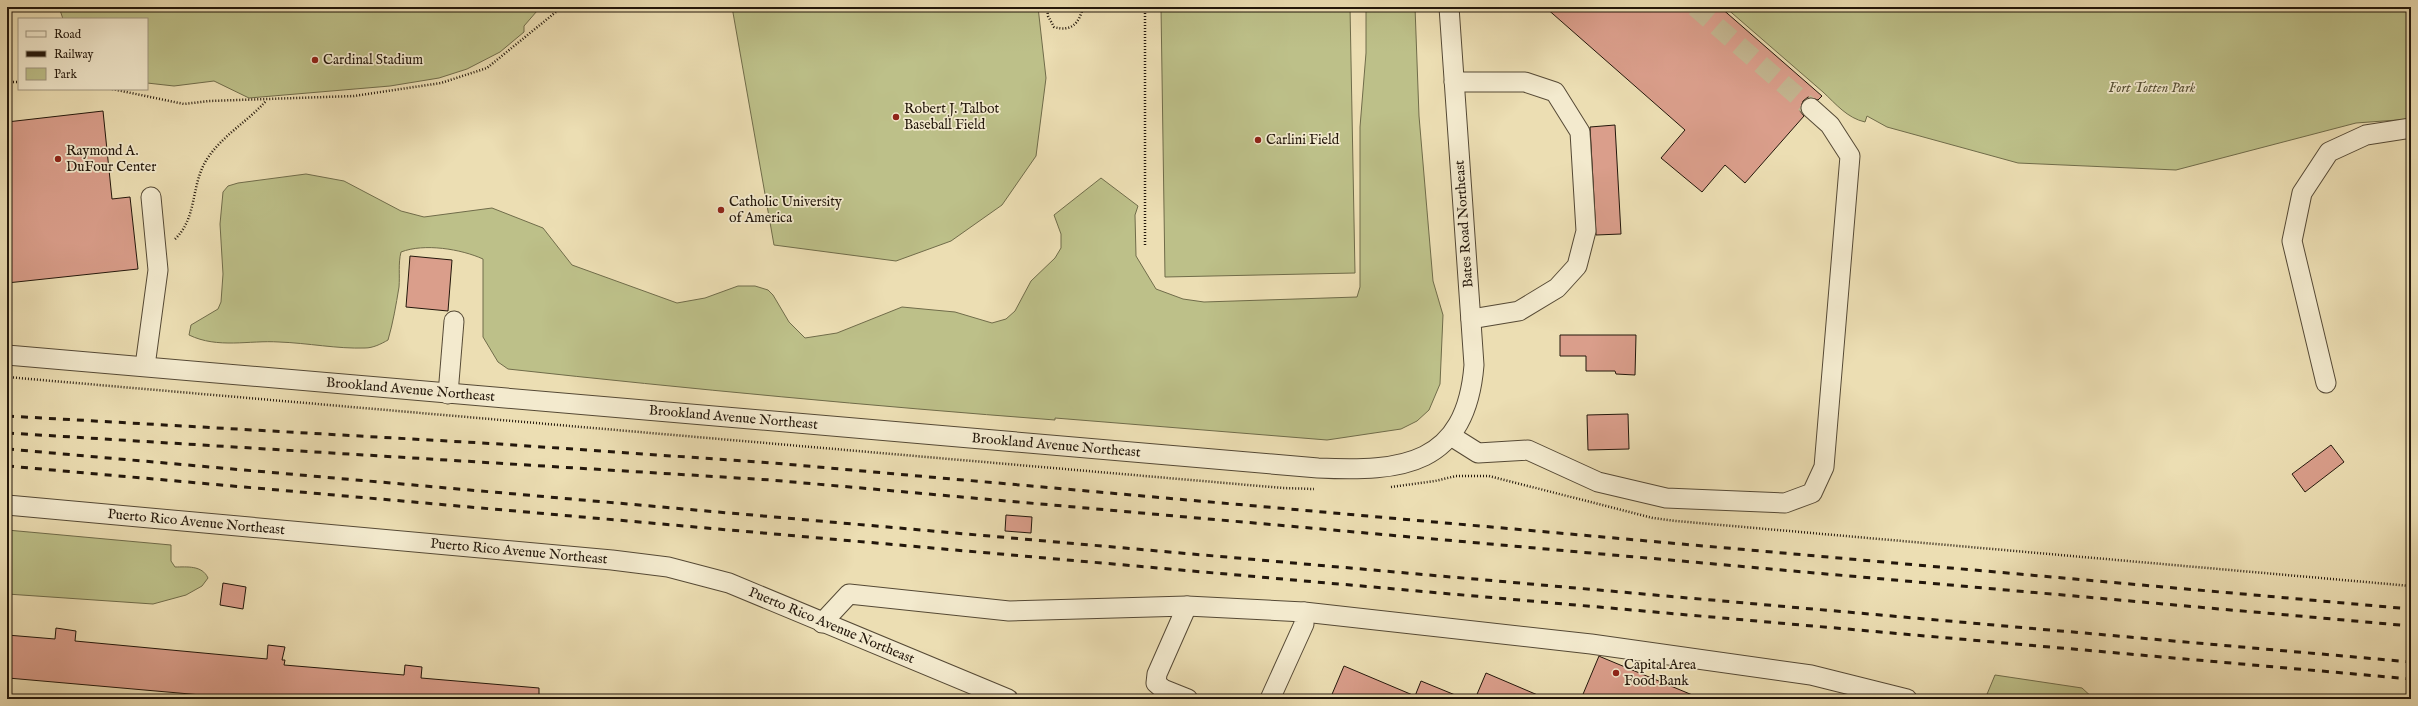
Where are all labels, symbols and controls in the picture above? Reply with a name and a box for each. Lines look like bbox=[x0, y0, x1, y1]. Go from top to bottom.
legend bbox=[18, 18, 148, 90]
text: Road bbox=[54, 27, 82, 42]
text: Railway bbox=[54, 47, 93, 62]
place label: Cardinal Stadium bbox=[323, 51, 423, 69]
marker: Cardinal Stadium bbox=[310, 55, 320, 65]
text: Park bbox=[54, 67, 77, 82]
park label: Fort Totten Park bbox=[2109, 79, 2196, 97]
place label: Robert J. Talbot Baseball Field bbox=[904, 100, 999, 134]
marker: Robert J. Talbot Baseball Field bbox=[891, 112, 901, 122]
place label: Carlini Field bbox=[1266, 131, 1340, 149]
marker: Carlini Field bbox=[1253, 135, 1263, 145]
place label: Raymond A. DuFour Center bbox=[66, 142, 156, 176]
marker: Raymond A. DuFour Center bbox=[53, 154, 63, 164]
street label: Bates Road Northeast bbox=[1451, 159, 1477, 288]
place label: Catholic University of America bbox=[729, 193, 842, 227]
marker: Catholic University of America bbox=[716, 205, 726, 215]
street label: Brookland Avenue Northeast bbox=[325, 374, 496, 406]
street label: Brookland Avenue Northeast bbox=[648, 401, 819, 434]
street label: Brookland Avenue Northeast bbox=[971, 429, 1142, 462]
street label: Puerto Rico Avenue Northeast bbox=[107, 505, 286, 539]
street label: Puerto Rico Avenue Northeast bbox=[429, 535, 609, 569]
street label: Puerto Rico Avenue Northeast bbox=[746, 583, 917, 668]
place label: Capital Area Food Bank bbox=[1624, 656, 1697, 690]
marker: Capital Area Food Bank bbox=[1611, 668, 1621, 678]

